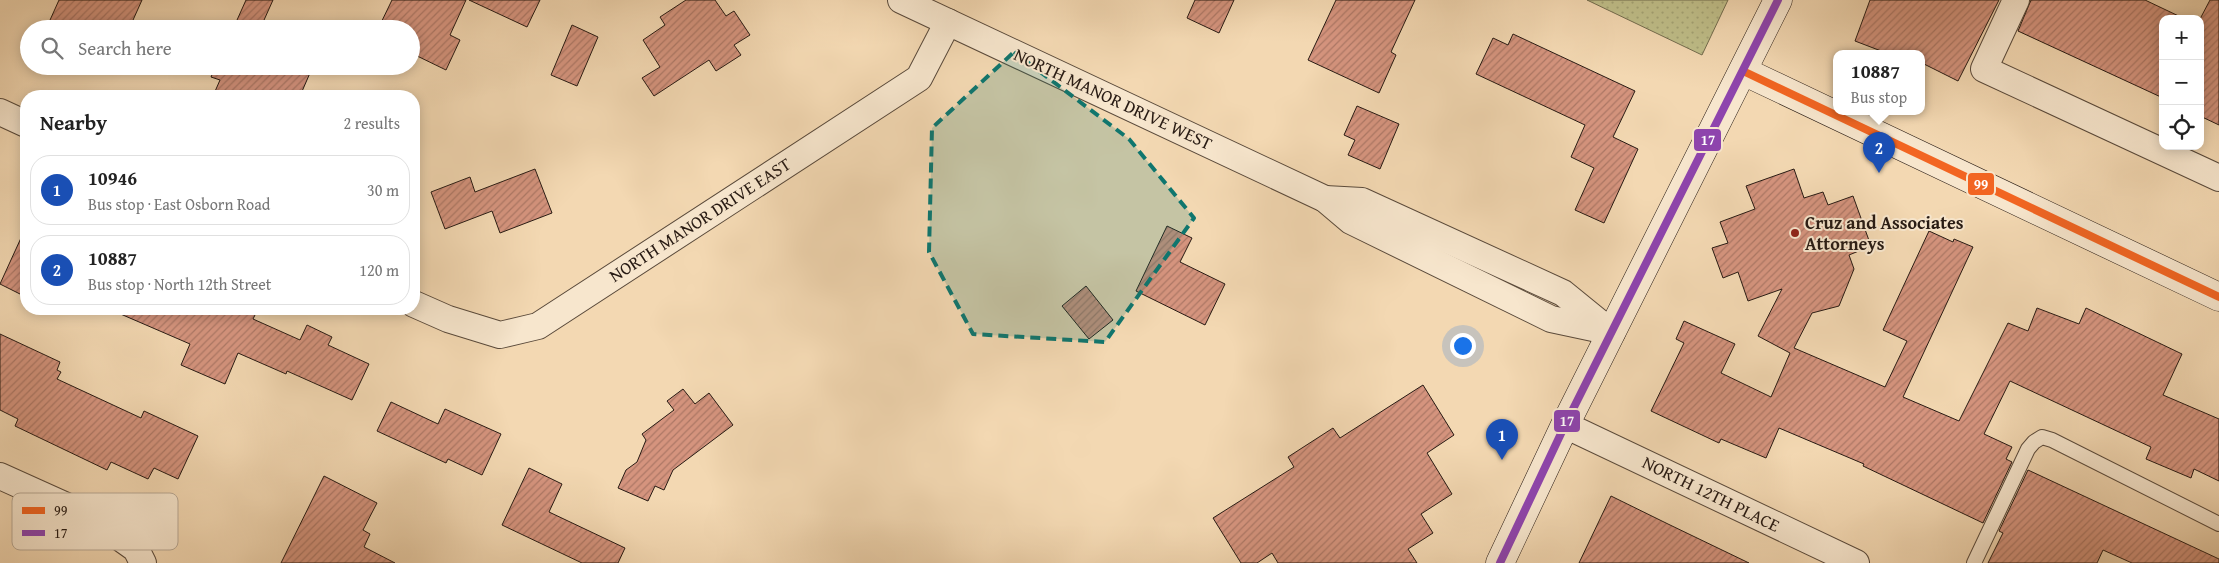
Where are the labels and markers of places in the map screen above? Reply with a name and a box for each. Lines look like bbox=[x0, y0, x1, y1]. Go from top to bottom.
pin: 2 bbox=[1863, 132, 1895, 173]
place label: Cruz and Associates Attorneys bbox=[1805, 209, 1964, 257]
marker: Cruz and Associates Attorneys bbox=[1789, 227, 1801, 239]
pin: 1 bbox=[1486, 419, 1518, 460]

